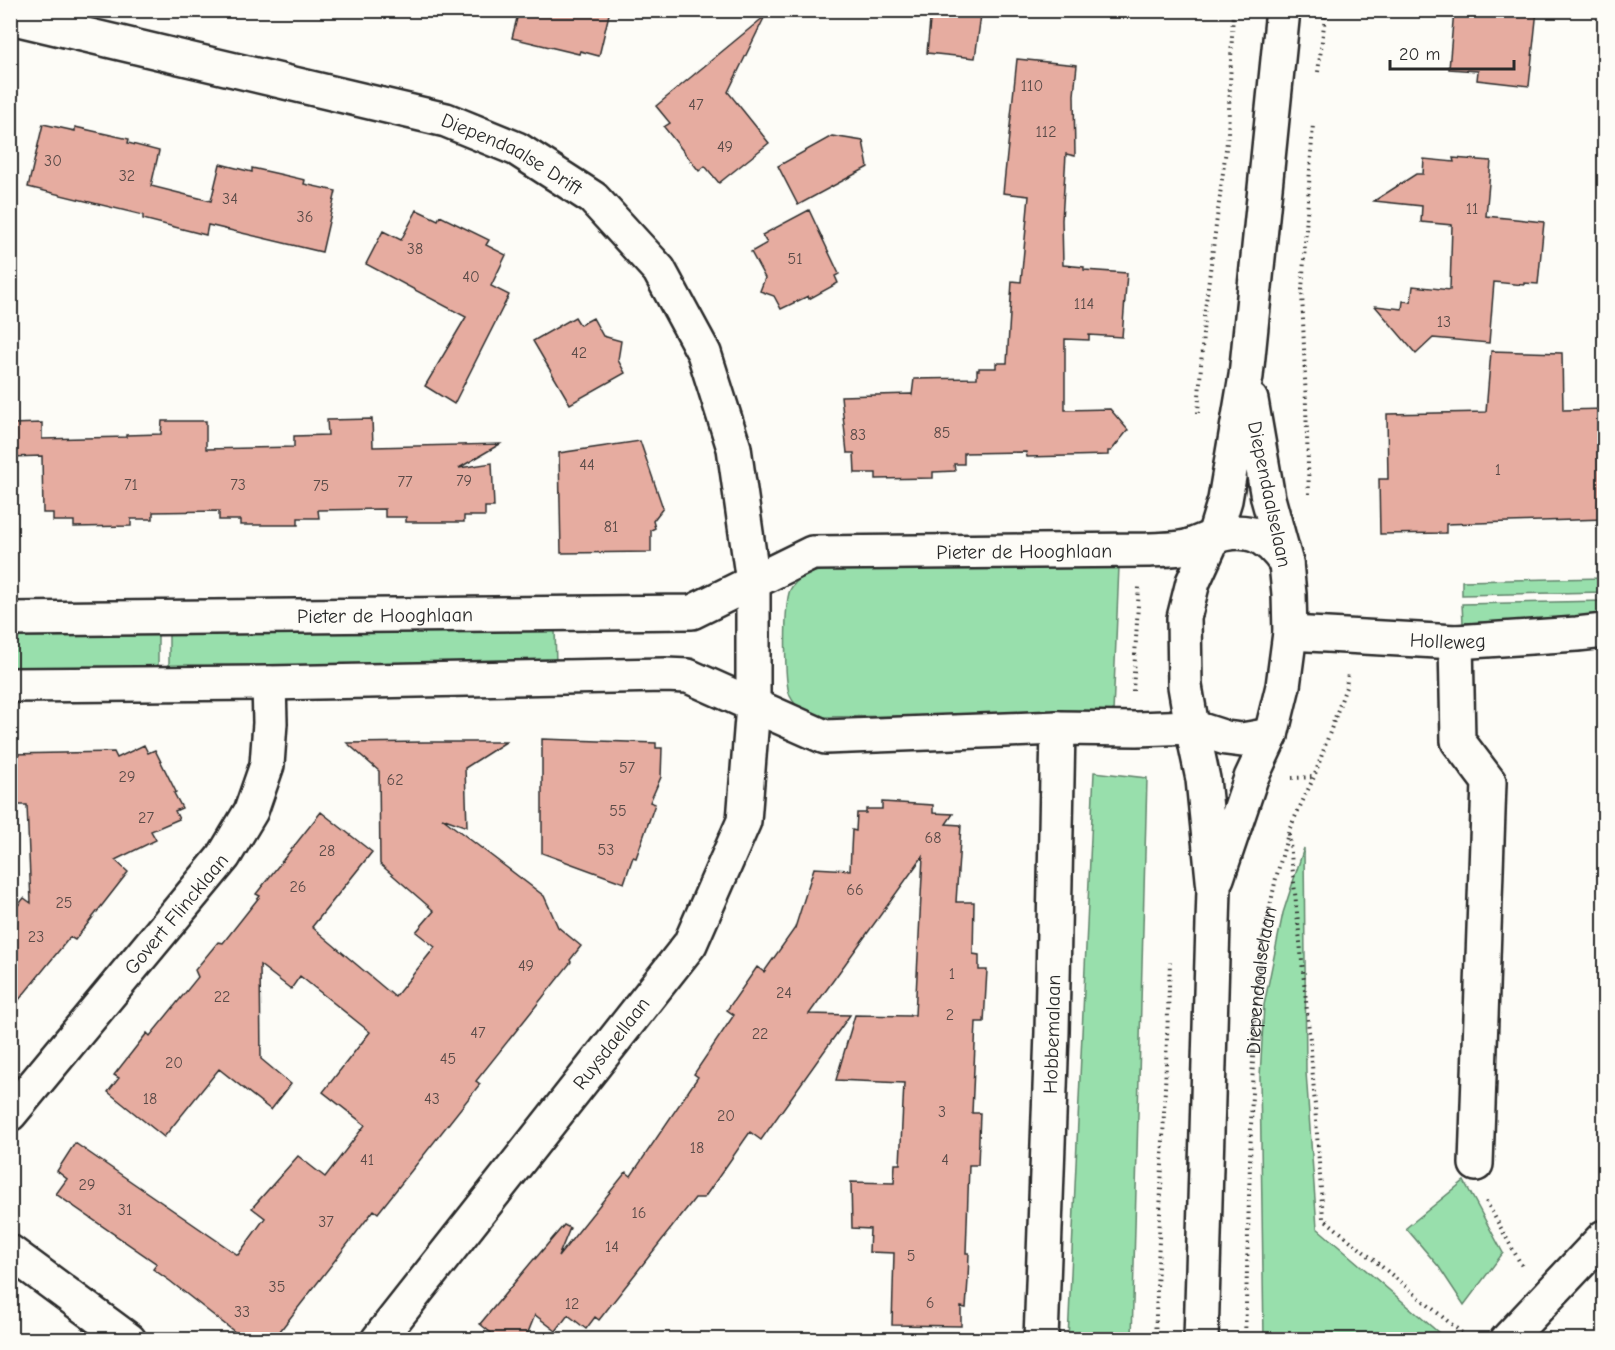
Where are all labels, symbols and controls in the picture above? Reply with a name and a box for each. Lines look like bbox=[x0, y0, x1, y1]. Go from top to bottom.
scale bar bbox=[1390, 33, 1514, 71]
text: 20 m bbox=[1399, 44, 1440, 65]
house number: 110 bbox=[1021, 77, 1043, 95]
house number: 47 bbox=[688, 96, 704, 114]
street label: Diependaalse Drift bbox=[438, 108, 587, 201]
house number: 112 bbox=[1035, 123, 1057, 141]
house number: 49 bbox=[717, 138, 733, 156]
house number: 30 bbox=[44, 152, 62, 170]
house number: 32 bbox=[119, 167, 135, 185]
house number: 34 bbox=[222, 190, 238, 208]
house number: 11 bbox=[1466, 200, 1478, 218]
house number: 36 bbox=[297, 208, 313, 226]
house number: 38 bbox=[407, 240, 423, 258]
house number: 51 bbox=[787, 250, 803, 268]
house number: 40 bbox=[462, 268, 480, 286]
house number: 114 bbox=[1074, 295, 1094, 313]
house number: 13 bbox=[1437, 313, 1451, 331]
house number: 42 bbox=[571, 344, 587, 362]
street label: Diependaalselaan bbox=[1243, 419, 1296, 569]
house number: 85 bbox=[934, 424, 950, 442]
house number: 83 bbox=[850, 426, 866, 444]
house number: 44 bbox=[579, 456, 595, 474]
house number: 1 bbox=[1495, 461, 1501, 479]
house number: 79 bbox=[456, 472, 472, 490]
house number: 77 bbox=[397, 473, 413, 491]
house number: 71 bbox=[124, 476, 138, 494]
house number: 73 bbox=[230, 476, 246, 494]
house number: 75 bbox=[313, 477, 329, 495]
house number: 81 bbox=[604, 518, 618, 536]
street label: Pieter de Hooghlaan bbox=[936, 539, 1112, 564]
street label: Pieter de Hooghlaan bbox=[297, 603, 473, 628]
street label: Holleweg bbox=[1409, 629, 1487, 654]
house number: 57 bbox=[619, 759, 636, 777]
house number: 29 bbox=[119, 768, 135, 786]
house number: 62 bbox=[386, 771, 404, 789]
house number: 55 bbox=[609, 802, 627, 820]
house number: 27 bbox=[138, 809, 154, 827]
house number: 68 bbox=[925, 829, 941, 847]
house number: 53 bbox=[598, 841, 614, 859]
house number: 28 bbox=[319, 842, 335, 860]
street label: Govert Flincklaan bbox=[120, 849, 233, 979]
house number: 26 bbox=[289, 878, 307, 896]
house number: 66 bbox=[846, 881, 864, 899]
house number: 25 bbox=[55, 894, 73, 912]
street label: Diependaalselaan bbox=[1242, 905, 1282, 1055]
house number: 23 bbox=[28, 928, 44, 946]
house number: 49 bbox=[518, 957, 534, 975]
house number: 1 bbox=[949, 965, 955, 983]
street label: Hobbemalaan bbox=[1039, 974, 1065, 1094]
house number: 24 bbox=[776, 984, 792, 1002]
house number: 22 bbox=[214, 988, 230, 1006]
street label: Ruysdaellaan bbox=[568, 993, 655, 1094]
house number: 2 bbox=[946, 1006, 954, 1024]
house number: 47 bbox=[470, 1024, 486, 1042]
house number: 22 bbox=[752, 1025, 768, 1043]
house number: 45 bbox=[440, 1050, 456, 1068]
house number: 20 bbox=[165, 1054, 183, 1072]
house number: 18 bbox=[143, 1090, 157, 1108]
house number: 43 bbox=[424, 1090, 440, 1108]
house number: 3 bbox=[938, 1103, 946, 1121]
house number: 20 bbox=[717, 1107, 735, 1125]
house number: 18 bbox=[690, 1139, 704, 1157]
house number: 41 bbox=[360, 1151, 374, 1169]
house number: 4 bbox=[941, 1151, 949, 1169]
house number: 29 bbox=[79, 1176, 95, 1194]
house number: 31 bbox=[118, 1201, 132, 1219]
house number: 16 bbox=[631, 1204, 647, 1222]
house number: 37 bbox=[318, 1213, 334, 1231]
house number: 14 bbox=[605, 1238, 619, 1256]
house number: 5 bbox=[907, 1247, 915, 1265]
house number: 35 bbox=[269, 1278, 285, 1296]
house number: 6 bbox=[926, 1294, 934, 1312]
house number: 12 bbox=[565, 1295, 579, 1313]
house number: 33 bbox=[234, 1303, 250, 1321]

